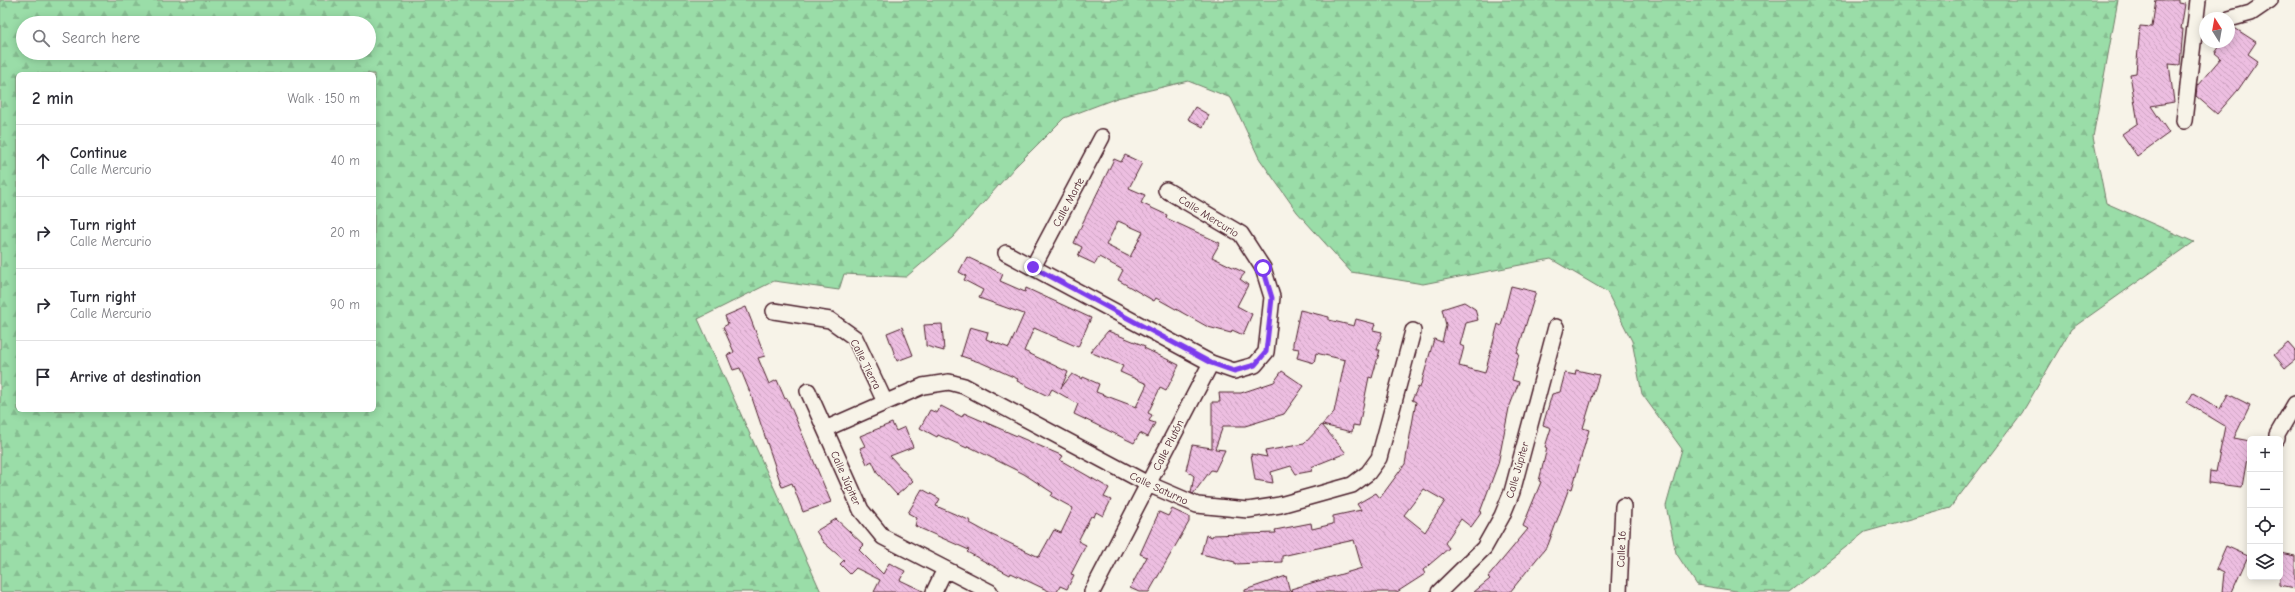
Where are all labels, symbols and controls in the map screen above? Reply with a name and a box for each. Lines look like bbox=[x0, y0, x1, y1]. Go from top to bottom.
north arrow bbox=[2199, 12, 2235, 48]
search box bbox=[16, 16, 376, 60]
icon: search bbox=[30, 27, 52, 49]
text: Search here bbox=[62, 29, 140, 47]
text: 2 min bbox=[32, 89, 73, 108]
text: Walk · 150 m bbox=[288, 91, 360, 106]
text: Continue bbox=[70, 144, 127, 162]
icon: ahead bbox=[32, 150, 54, 172]
text: 40 m bbox=[331, 153, 360, 168]
text: Calle Mercurio bbox=[70, 162, 151, 177]
street label: Calle Marte bbox=[1050, 175, 1087, 229]
street label: Calle Mercurio bbox=[1176, 193, 1242, 240]
text: Turn right bbox=[70, 216, 136, 234]
icon: right bbox=[32, 222, 54, 244]
text: 20 m bbox=[330, 225, 360, 240]
text: Calle Mercurio bbox=[70, 234, 151, 249]
route end bbox=[1024, 258, 1042, 276]
route start bbox=[1254, 259, 1272, 277]
text: Turn right bbox=[70, 288, 136, 306]
icon: right bbox=[32, 294, 54, 316]
text: 90 m bbox=[330, 297, 360, 312]
text: Calle Mercurio bbox=[70, 306, 151, 321]
street label: Calle Tierra bbox=[847, 337, 884, 391]
icon: arrive bbox=[32, 366, 54, 388]
text: Arrive at destination bbox=[70, 368, 201, 386]
street label: Calle Plutón bbox=[1150, 418, 1187, 473]
map controls bbox=[2247, 436, 2283, 580]
button: + bbox=[2247, 436, 2283, 472]
street label: Calle Júpiter bbox=[1503, 440, 1532, 500]
street label: Calle Júpiter bbox=[828, 449, 864, 508]
street label: Calle Saturno bbox=[1127, 469, 1190, 508]
button: − bbox=[2247, 472, 2283, 508]
button: locate bbox=[2247, 508, 2283, 544]
street label: Calle 16 bbox=[1614, 530, 1629, 568]
button: layers bbox=[2247, 544, 2283, 580]

